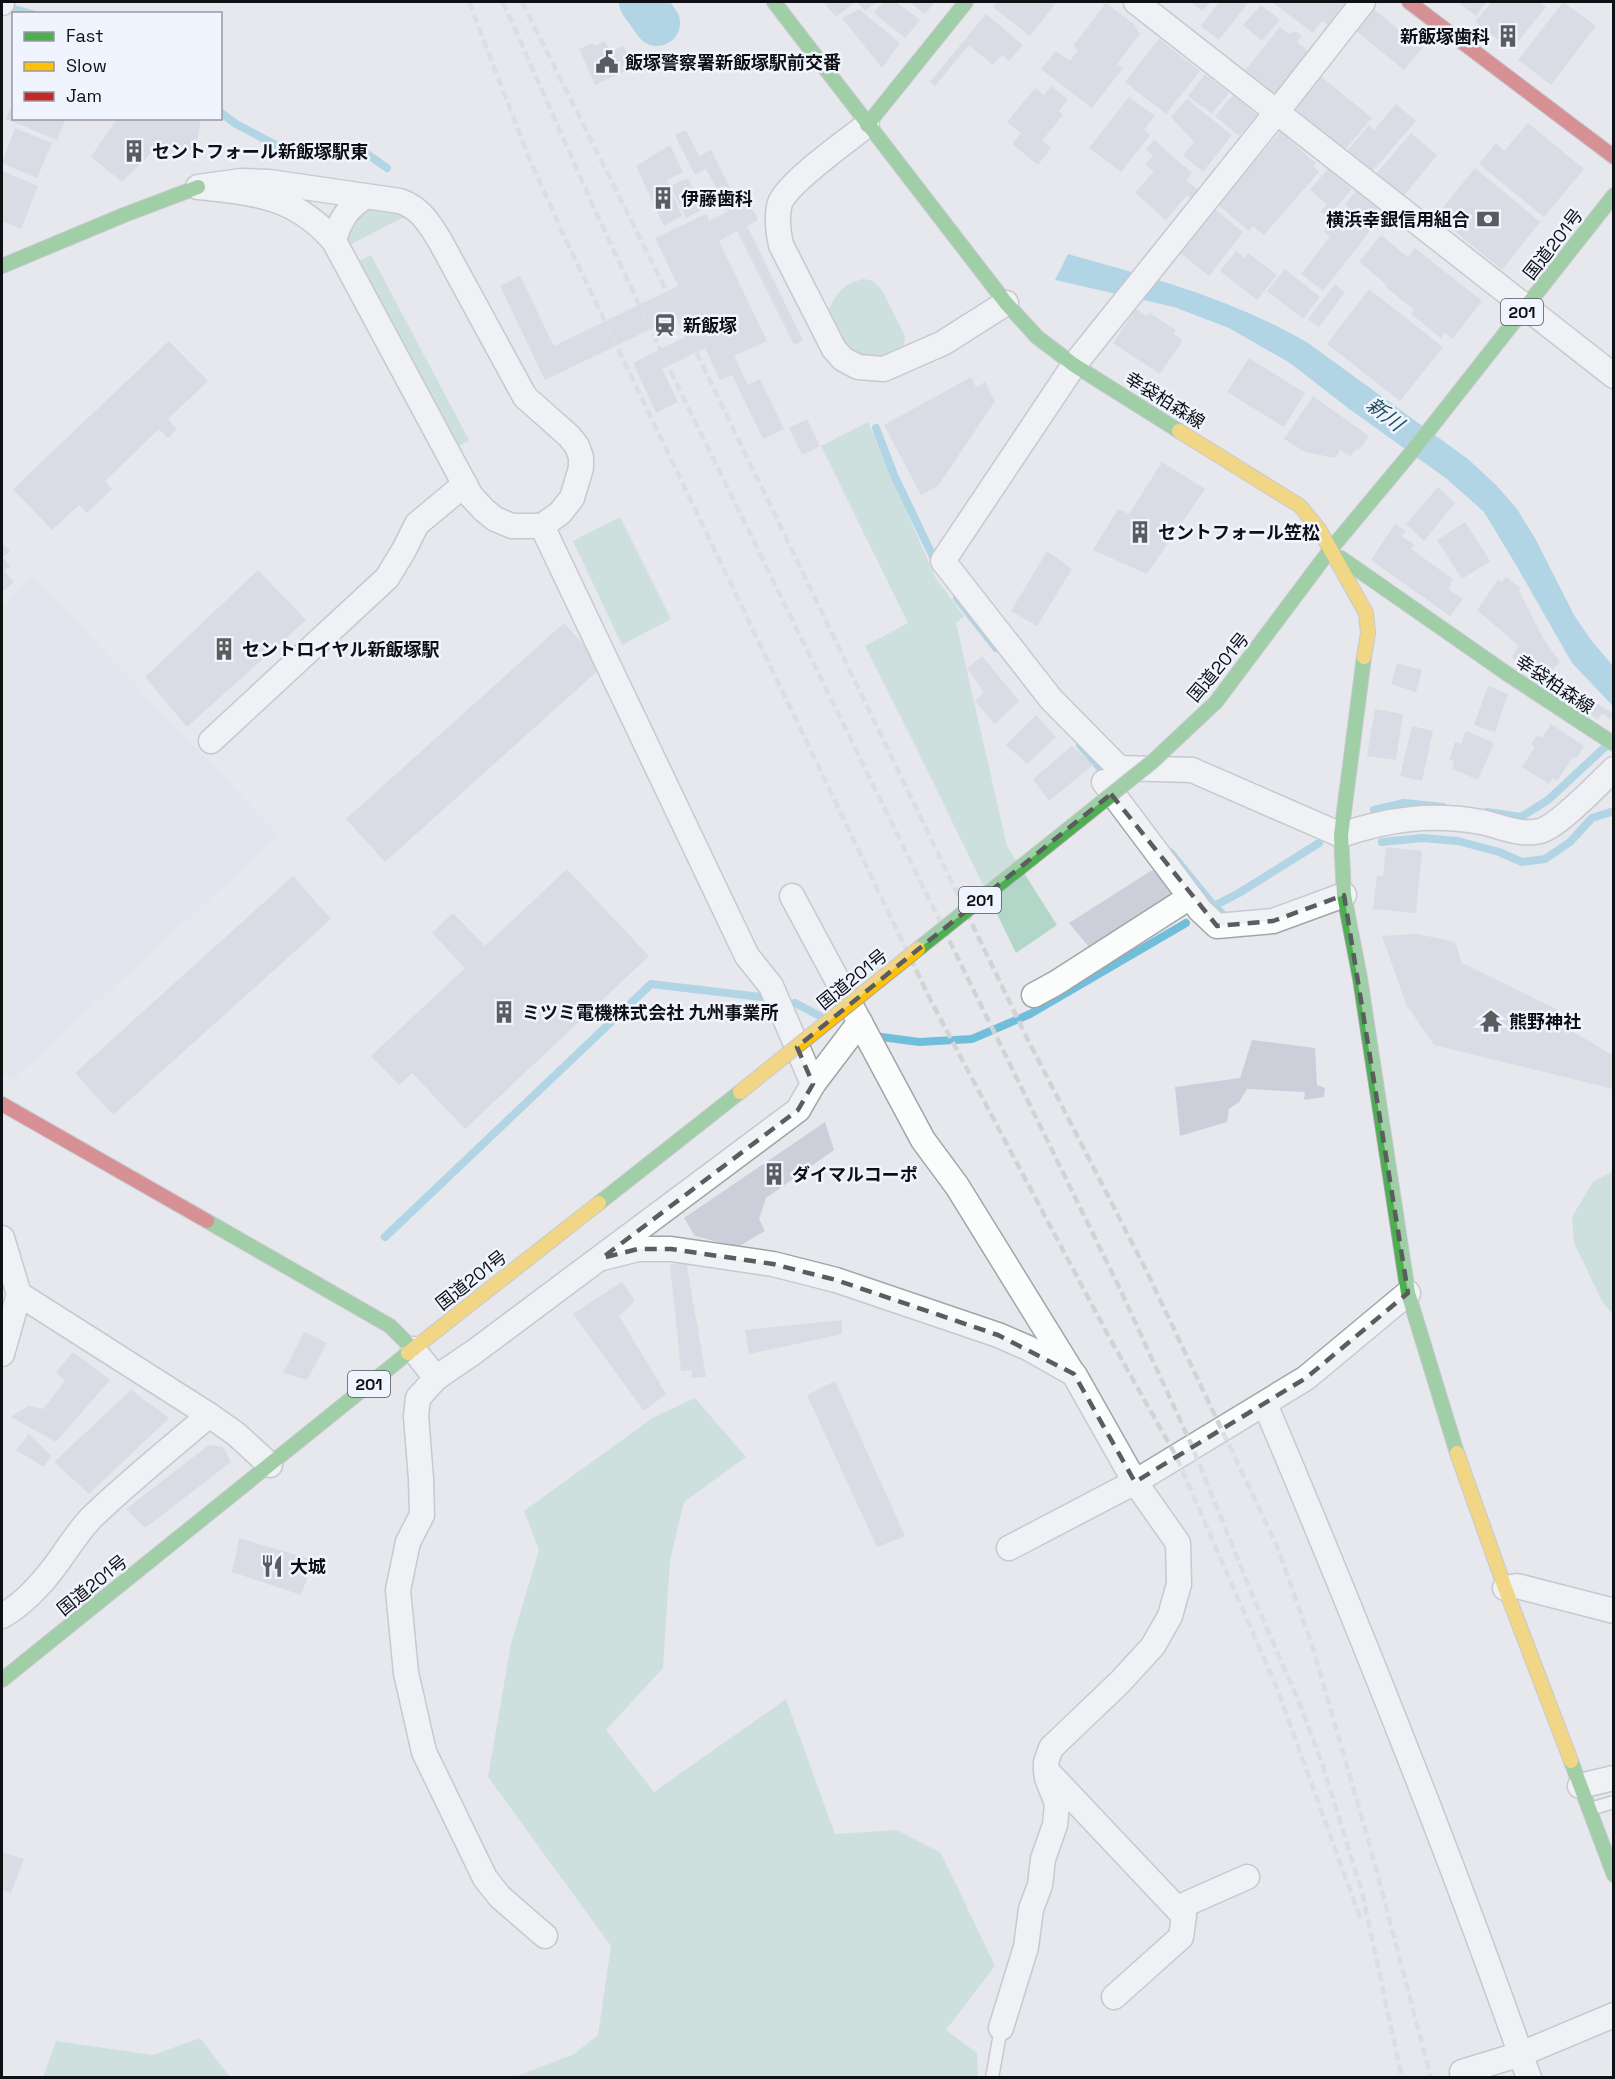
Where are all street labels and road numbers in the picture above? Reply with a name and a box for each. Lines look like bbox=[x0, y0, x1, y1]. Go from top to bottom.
street label: 国道201号 bbox=[1518, 204, 1588, 284]
road number: 201 bbox=[1501, 299, 1543, 325]
street label: 幸袋柏森線 bbox=[1121, 366, 1209, 434]
street label: 国道201号 bbox=[1182, 627, 1254, 707]
street label: 幸袋柏森線 bbox=[1511, 649, 1599, 719]
road number: 201 bbox=[959, 887, 1001, 913]
street label: 国道201号 bbox=[812, 944, 892, 1014]
street label: 国道201号 bbox=[431, 1245, 511, 1315]
road number: 201 bbox=[348, 1371, 390, 1397]
street label: 国道201号 bbox=[52, 1550, 132, 1620]

